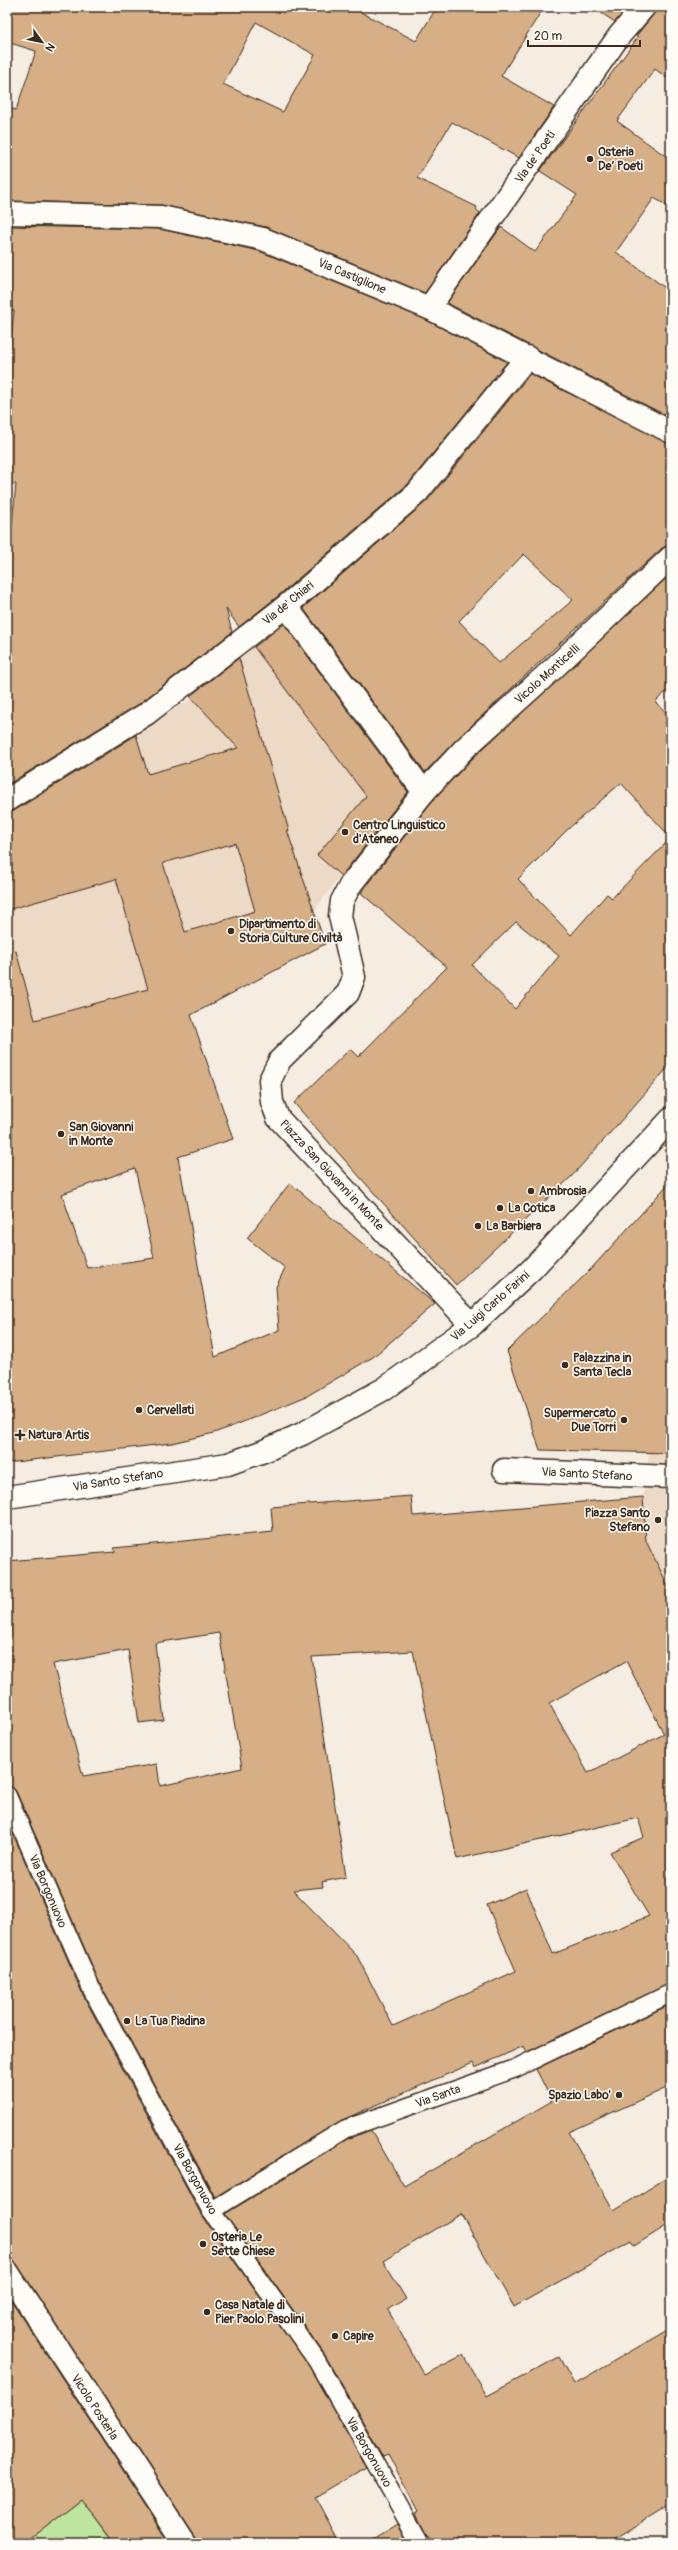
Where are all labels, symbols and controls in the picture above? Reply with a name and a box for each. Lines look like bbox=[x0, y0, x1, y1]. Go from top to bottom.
north arrow bbox=[22, 22, 62, 62]
scale bar bbox=[528, 22, 640, 48]
text: 20 m bbox=[534, 29, 563, 44]
text: N bbox=[42, 41, 57, 54]
street label: Via de' Poeti bbox=[512, 128, 559, 186]
place label: Osteria De’ Poeti bbox=[598, 145, 643, 174]
marker: Osteria De’ Poeti bbox=[585, 154, 595, 164]
street label: Via Castiglione bbox=[315, 255, 388, 298]
street label: Via de' Chiari bbox=[260, 578, 317, 629]
street label: Vicolo Monticelli bbox=[512, 641, 583, 707]
place label: Centro Linguistico d'Ateneo bbox=[353, 818, 446, 847]
marker: Centro Linguistico d'Ateneo bbox=[340, 827, 350, 837]
place label: Dipartimento di Storia Culture Civiltà bbox=[239, 917, 343, 946]
marker: Dipartimento di Storia Culture Civiltà bbox=[226, 926, 236, 936]
street label: Piazza San Giovanni in Monte bbox=[276, 1117, 387, 1234]
place label: San Giovanni in Monte bbox=[69, 1120, 134, 1149]
marker: San Giovanni in Monte bbox=[56, 1129, 66, 1139]
place label: Ambrosia bbox=[539, 1184, 587, 1199]
marker: Ambrosia bbox=[526, 1186, 536, 1196]
place label: La Cotica bbox=[508, 1201, 556, 1216]
marker: La Cotica bbox=[495, 1203, 505, 1213]
place label: La Barbiera bbox=[486, 1219, 542, 1234]
marker: La Barbiera bbox=[473, 1221, 483, 1231]
street label: Via Luigi Carlo Farini bbox=[448, 1268, 533, 1345]
place label: Palazzina in Santa Tecla bbox=[573, 1351, 632, 1380]
marker: Palazzina in Santa Tecla bbox=[560, 1360, 570, 1370]
place label: Cervellati bbox=[147, 1403, 194, 1418]
marker: Cervellati bbox=[134, 1405, 144, 1415]
place label: Supermercato Due Torri bbox=[544, 1406, 617, 1435]
marker: Supermercato Due Torri bbox=[619, 1415, 629, 1425]
place label: Natura Artis bbox=[28, 1428, 90, 1443]
marker: Natura Artis bbox=[15, 1430, 25, 1440]
street label: Via Santo Stefano bbox=[541, 1465, 633, 1484]
street label: Via Santo Stefano bbox=[72, 1466, 165, 1495]
place label: Piazza Santo Stefano bbox=[585, 1506, 651, 1535]
marker: Piazza Santo Stefano bbox=[653, 1515, 663, 1525]
street label: Via Borgonuovo bbox=[25, 1852, 70, 1931]
place label: La Tua Piadina bbox=[135, 2014, 206, 2029]
marker: La Tua Piadina bbox=[122, 2016, 132, 2026]
street label: Via Santa bbox=[414, 2081, 463, 2112]
place label: Spazio Labo' bbox=[548, 2088, 611, 2103]
marker: Spazio Labo' bbox=[614, 2090, 624, 2100]
street label: Via Borgonuovo bbox=[169, 2141, 220, 2218]
place label: Osteria Le Sette Chiese bbox=[211, 2230, 276, 2259]
marker: Osteria Le Sette Chiese bbox=[198, 2239, 208, 2249]
place label: Casa Natale di Pier Paolo Pasolini bbox=[215, 2298, 304, 2327]
marker: Casa Natale di Pier Paolo Pasolini bbox=[202, 2307, 212, 2317]
place label: Capire bbox=[343, 2329, 375, 2344]
marker: Capire bbox=[330, 2331, 340, 2341]
street label: Vicolo Posterla bbox=[68, 2371, 122, 2443]
street label: Via Borgonuovo bbox=[342, 2415, 395, 2490]

